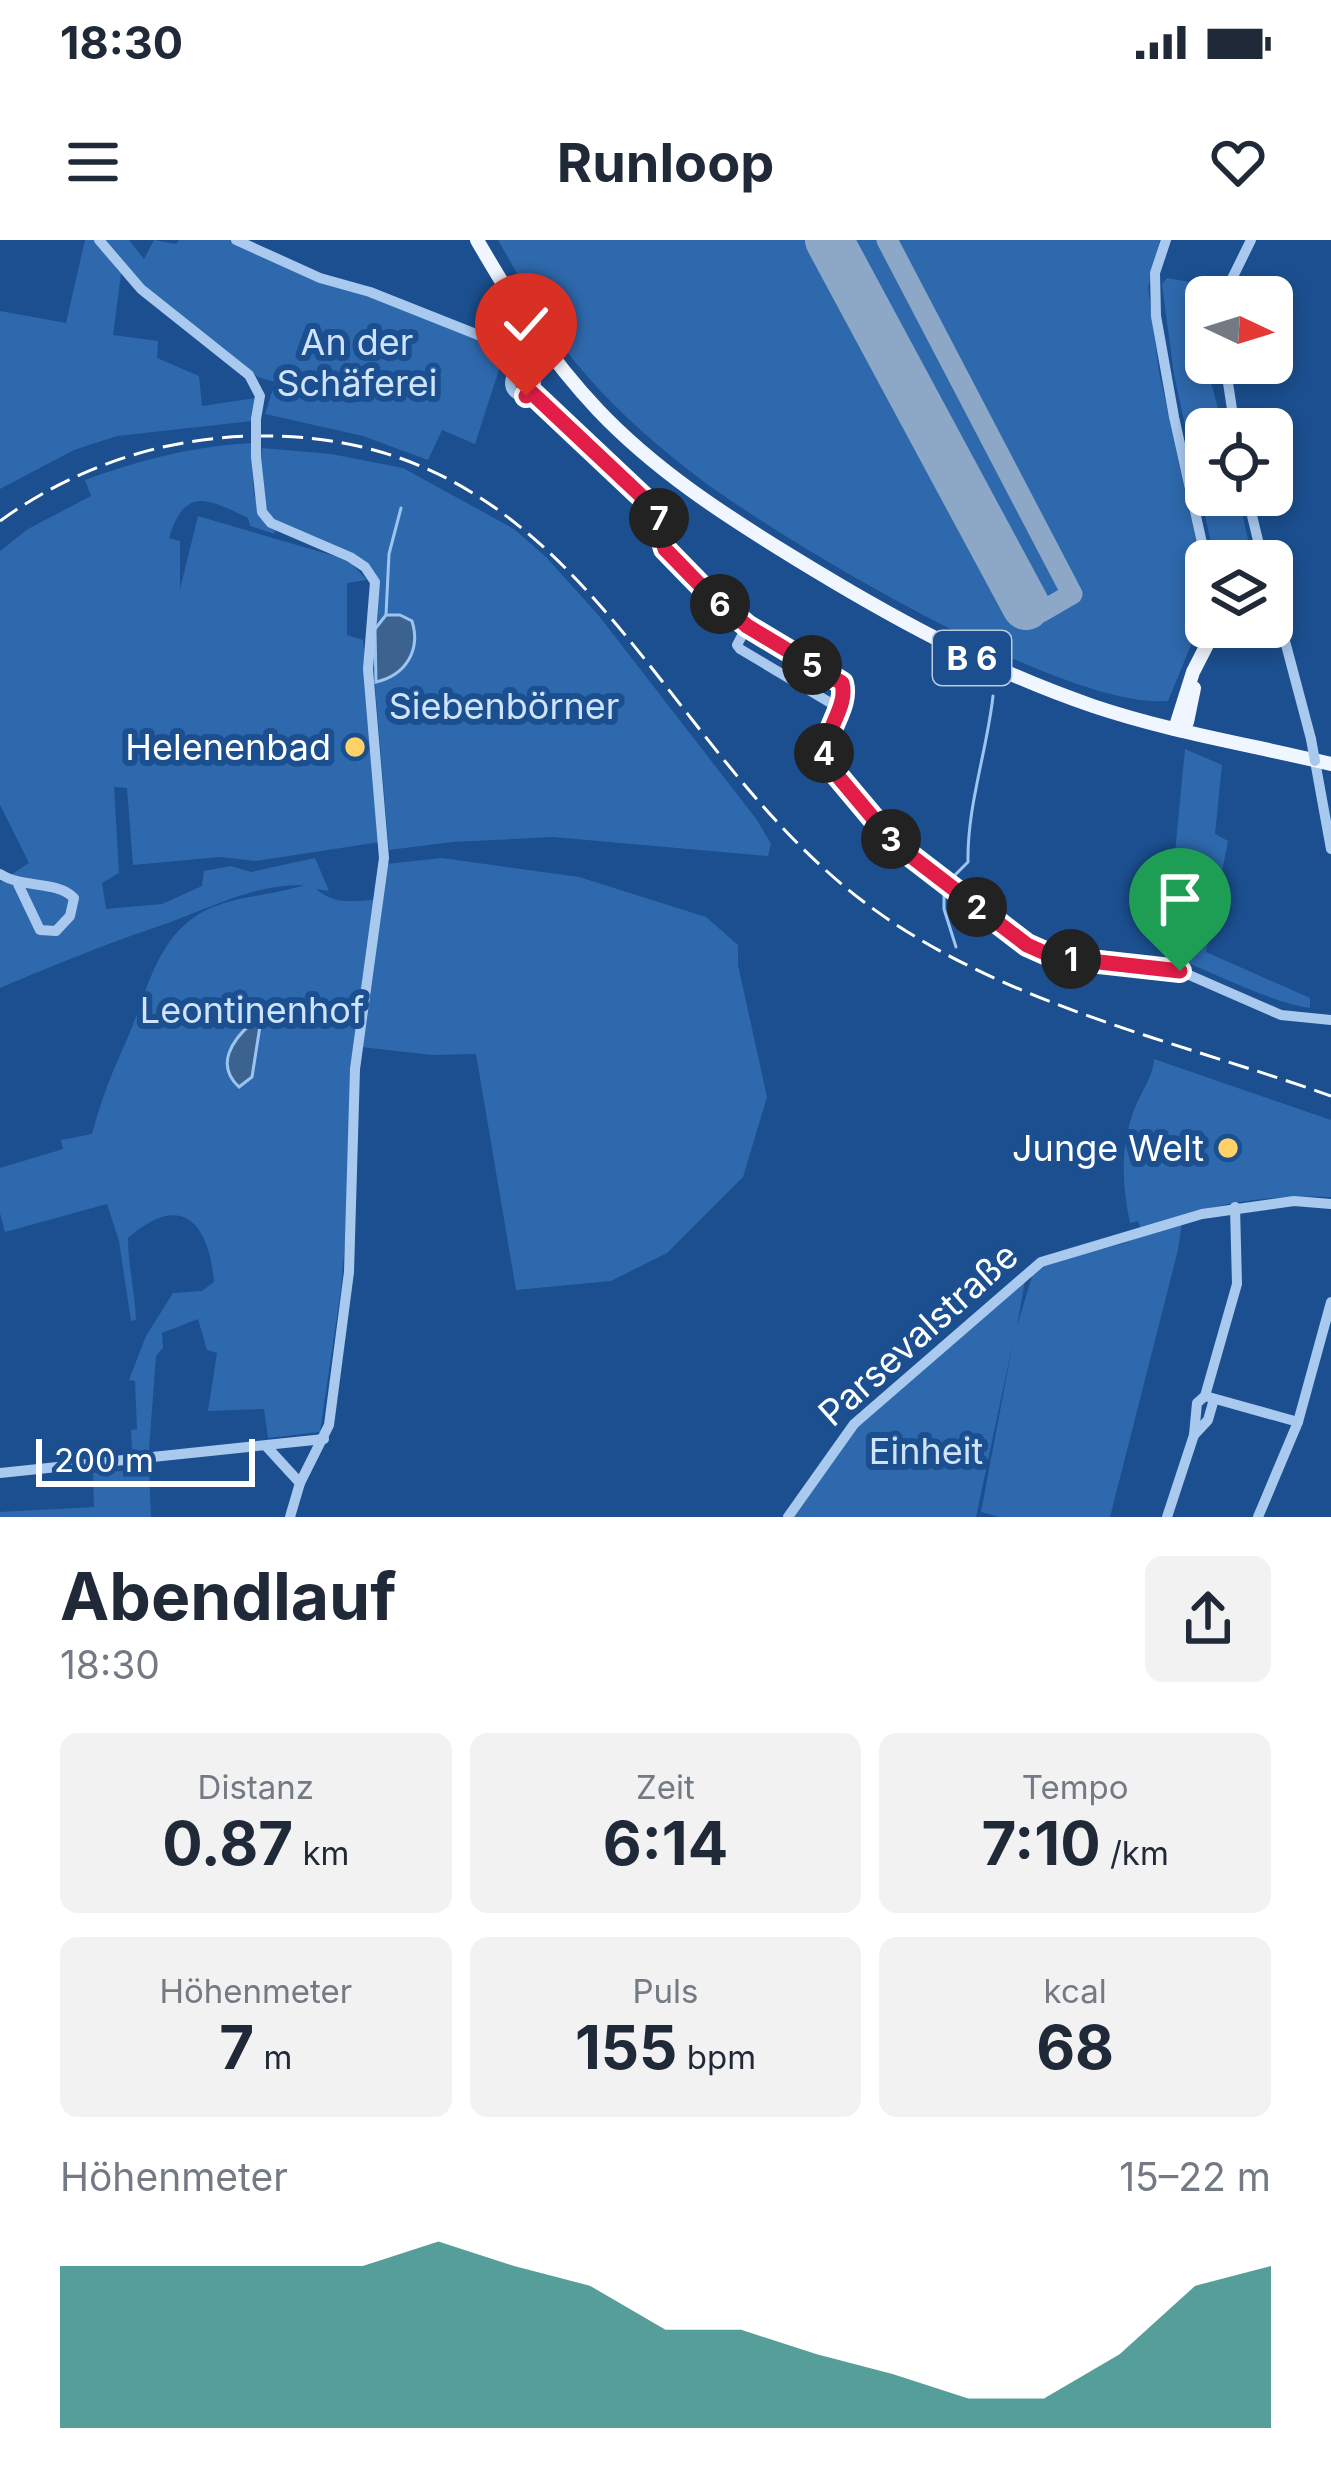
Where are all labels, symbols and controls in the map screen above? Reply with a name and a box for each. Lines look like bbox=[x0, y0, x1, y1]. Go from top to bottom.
text: 18:30 bbox=[60, 15, 183, 70]
icon: menu bbox=[60, 129, 126, 195]
icon: heart bbox=[1205, 129, 1271, 195]
text: Runloop bbox=[557, 130, 774, 195]
pin bbox=[475, 273, 577, 396]
north arrow bbox=[1185, 276, 1293, 384]
map controls bbox=[1185, 276, 1293, 648]
icon: check bbox=[493, 291, 559, 357]
park label: An der Schäferei bbox=[276, 320, 438, 405]
button: locate bbox=[1185, 408, 1293, 516]
pin: 7 bbox=[629, 488, 689, 548]
text: 7 bbox=[649, 498, 669, 538]
button: layers bbox=[1185, 540, 1293, 648]
pin: 6 bbox=[690, 574, 750, 634]
text: 6 bbox=[709, 584, 731, 624]
road number: B 6 bbox=[933, 631, 1011, 685]
pin: 5 bbox=[782, 635, 842, 695]
text: 5 bbox=[801, 645, 823, 685]
park label: Siebenbörner bbox=[389, 684, 619, 728]
pin: 4 bbox=[794, 723, 854, 783]
place label: Helenenbad bbox=[125, 725, 331, 769]
text: 4 bbox=[813, 733, 835, 773]
marker: Helenenbad bbox=[342, 734, 368, 760]
pin: 3 bbox=[861, 809, 921, 869]
text: 3 bbox=[880, 819, 902, 859]
pin bbox=[1129, 848, 1231, 971]
icon: arrive bbox=[1147, 866, 1213, 932]
pin: 2 bbox=[947, 877, 1007, 937]
text: 2 bbox=[967, 887, 987, 927]
pin: 1 bbox=[1041, 929, 1101, 989]
text: 1 bbox=[1064, 939, 1078, 979]
park label: Leontinenhof bbox=[140, 988, 364, 1032]
place label: Junge Welt bbox=[1012, 1126, 1204, 1170]
marker: Junge Welt bbox=[1215, 1135, 1241, 1161]
street label: Parsevalstraße bbox=[809, 1233, 1027, 1435]
park label: Einheit bbox=[869, 1429, 983, 1473]
scale bar bbox=[36, 1433, 255, 1486]
text: 200 m bbox=[54, 1440, 154, 1480]
text: Abendlauf bbox=[60, 1556, 396, 1636]
button: share bbox=[1145, 1556, 1271, 1682]
text: 18:30 bbox=[60, 1641, 160, 1688]
text: Distanz bbox=[198, 1767, 314, 1807]
text: Zeit bbox=[636, 1767, 695, 1807]
text: Tempo bbox=[1022, 1767, 1129, 1807]
text: 0.87 bbox=[162, 1807, 293, 1879]
text: 6:14 bbox=[603, 1807, 728, 1879]
text: 7:10 bbox=[981, 1807, 1101, 1879]
text: km bbox=[293, 1833, 349, 1873]
text: /km bbox=[1101, 1833, 1169, 1873]
text: Höhenmeter bbox=[159, 1971, 352, 2011]
text: Puls bbox=[632, 1971, 698, 2011]
text: kcal bbox=[1044, 1971, 1107, 2011]
text: 7 bbox=[219, 2011, 254, 2083]
text: 155 bbox=[575, 2011, 677, 2083]
text: 68 bbox=[1036, 2011, 1114, 2083]
text: m bbox=[254, 2037, 292, 2077]
text: bpm bbox=[677, 2037, 756, 2077]
text: Höhenmeter bbox=[60, 2153, 288, 2200]
text: 15–22 m bbox=[1119, 2153, 1271, 2200]

